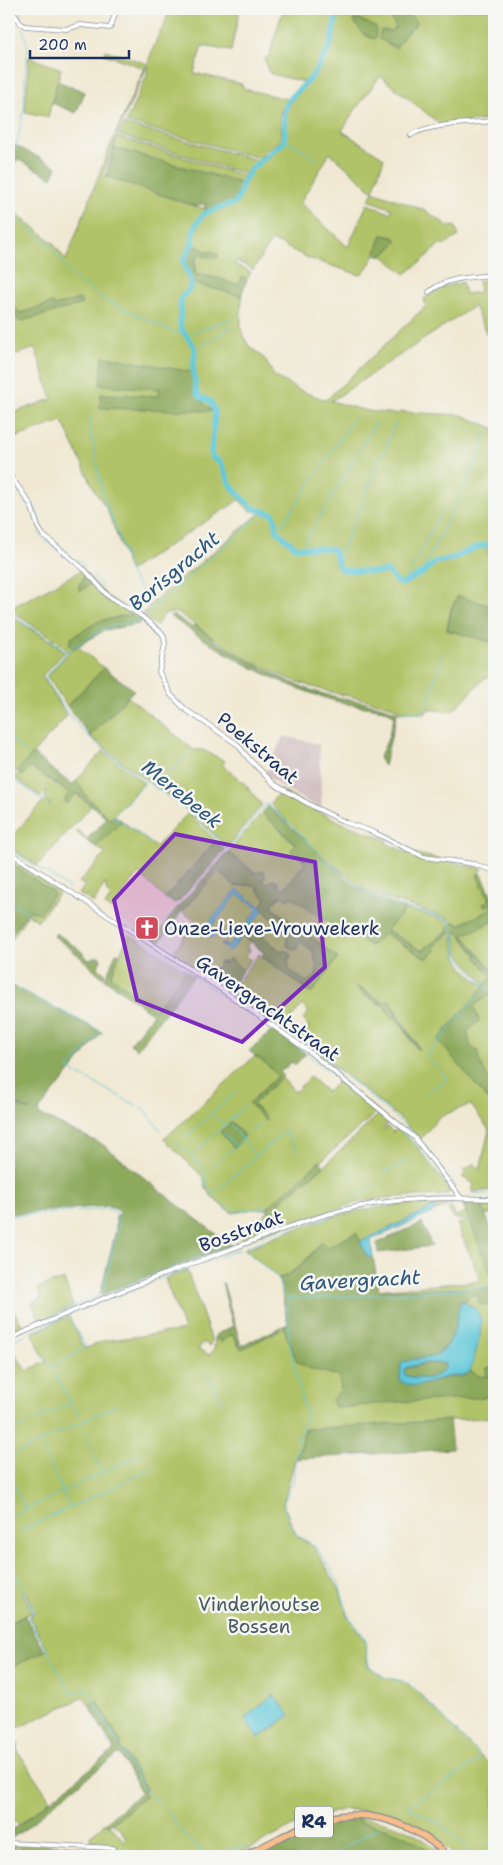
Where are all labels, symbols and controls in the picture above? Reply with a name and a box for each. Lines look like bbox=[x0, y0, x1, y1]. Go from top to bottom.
scale bar bbox=[30, 28, 129, 60]
text: 200 m bbox=[38, 35, 87, 55]
water label: Borisgracht bbox=[123, 525, 225, 617]
street label: Poekstraat bbox=[212, 706, 304, 790]
water label: Merebeek bbox=[137, 754, 228, 835]
church icon: Onze-Lieve-Vrouwekerk bbox=[134, 915, 160, 941]
place label: Onze-Lieve-Vrouwekerk bbox=[164, 916, 380, 941]
street label: Gavergrachtstraat bbox=[191, 949, 345, 1067]
street label: Bosstraat bbox=[195, 1204, 287, 1258]
water label: Gavergracht bbox=[299, 1264, 421, 1296]
park label: Vinderhoutse Bossen bbox=[198, 1592, 320, 1639]
road number: R4 bbox=[295, 1806, 333, 1838]

